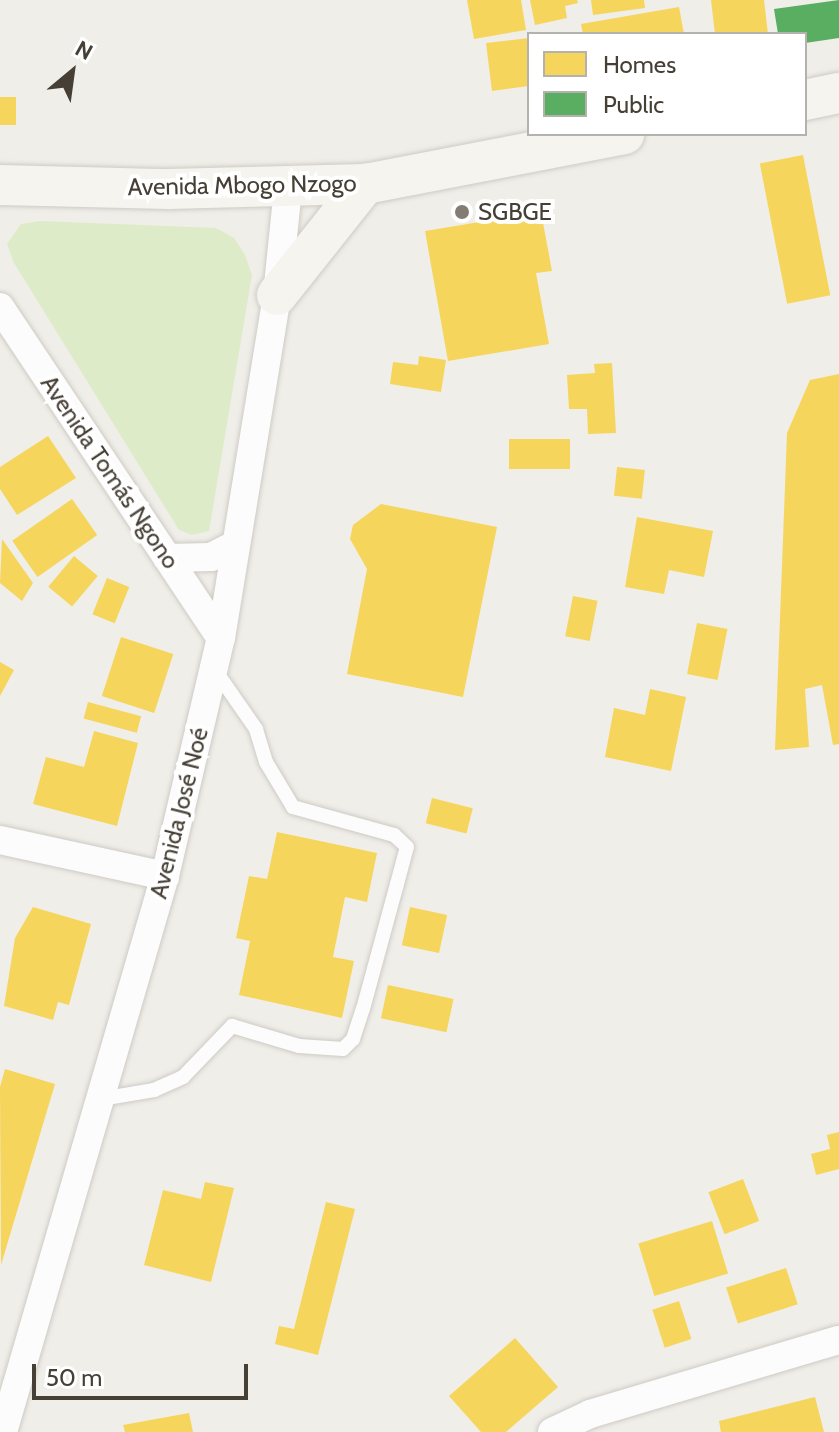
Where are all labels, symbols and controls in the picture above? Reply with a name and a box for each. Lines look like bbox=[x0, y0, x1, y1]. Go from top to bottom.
north arrow bbox=[32, 32, 112, 112]
legend bbox=[527, 32, 807, 136]
text: N bbox=[71, 35, 97, 66]
text: Homes bbox=[603, 50, 676, 79]
text: Public bbox=[603, 90, 664, 119]
street label: Avenida Mbogo Nzogo bbox=[127, 169, 357, 201]
place label: SGBGE bbox=[478, 198, 552, 226]
marker: SGBGE bbox=[453, 203, 471, 221]
street label: Avenida Tomás Ngono bbox=[35, 370, 185, 574]
street label: Avenida José Noé bbox=[144, 725, 214, 901]
scale bar bbox=[36, 1348, 252, 1398]
text: 50 m bbox=[46, 1363, 102, 1392]

